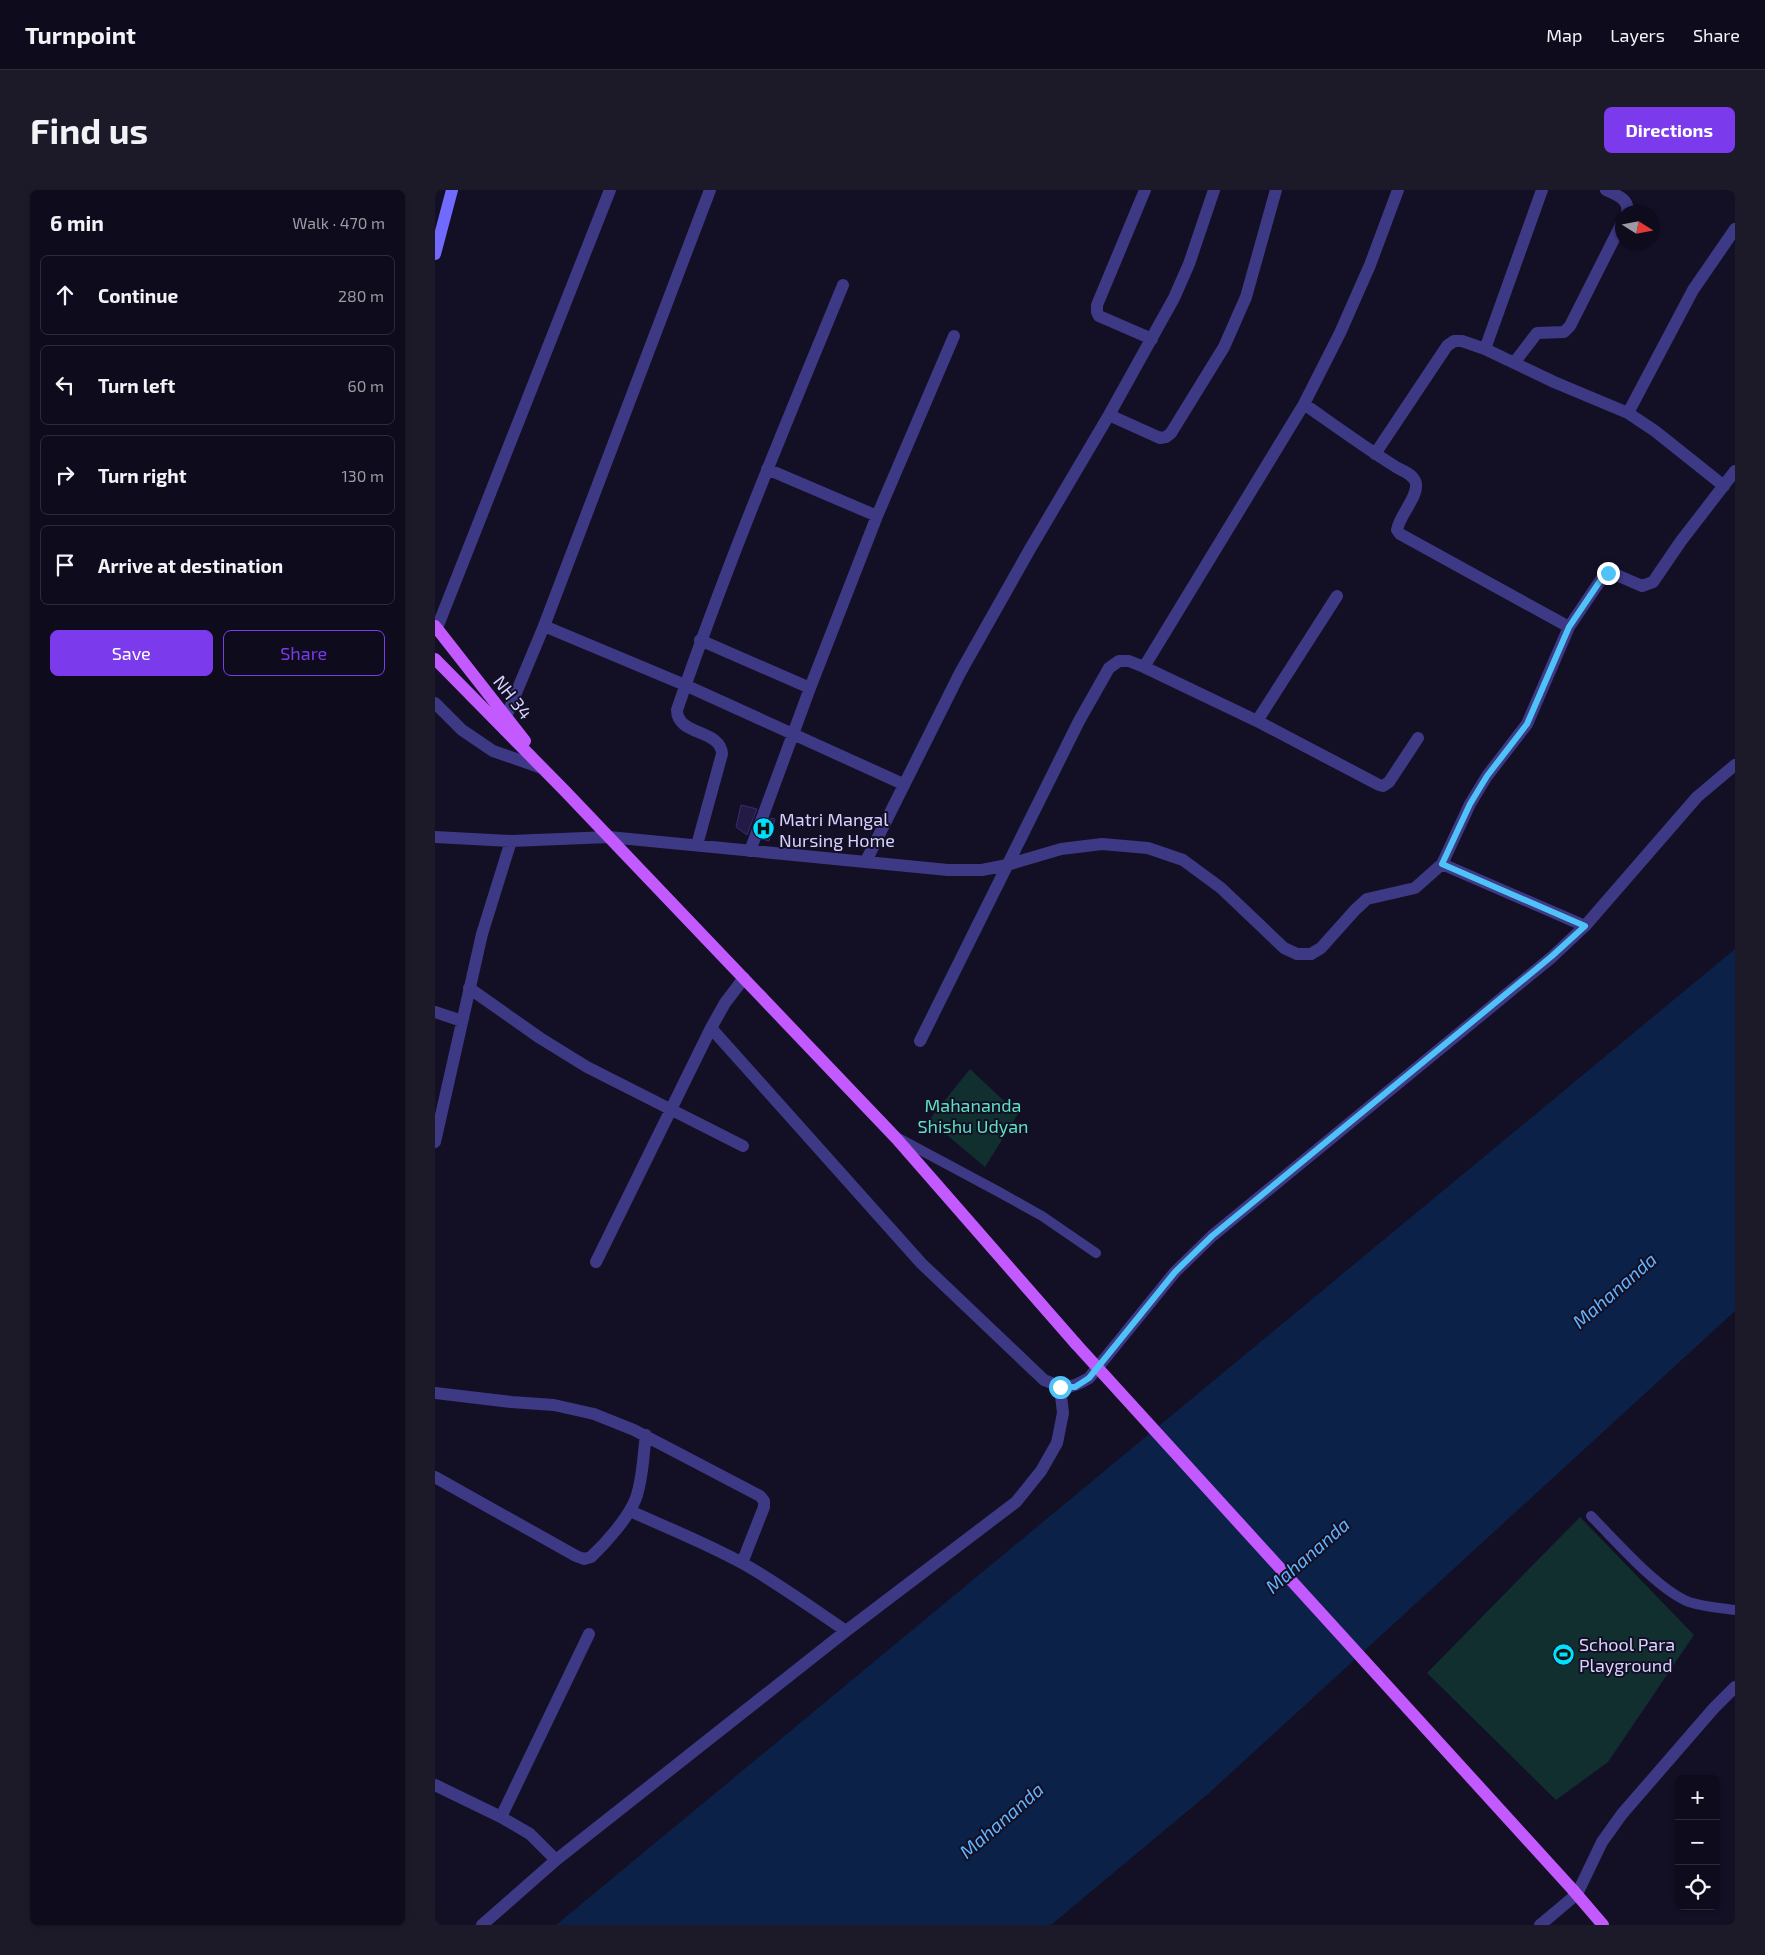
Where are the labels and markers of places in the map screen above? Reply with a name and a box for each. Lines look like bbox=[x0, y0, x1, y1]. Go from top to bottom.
place label: Matri Mangal Nursing Home bbox=[779, 808, 895, 851]
hospital icon: Matri Mangal Nursing Home bbox=[751, 817, 775, 841]
place label: School Para Playground bbox=[1579, 1633, 1675, 1676]
sports icon: School Para Playground bbox=[1551, 1642, 1575, 1666]

